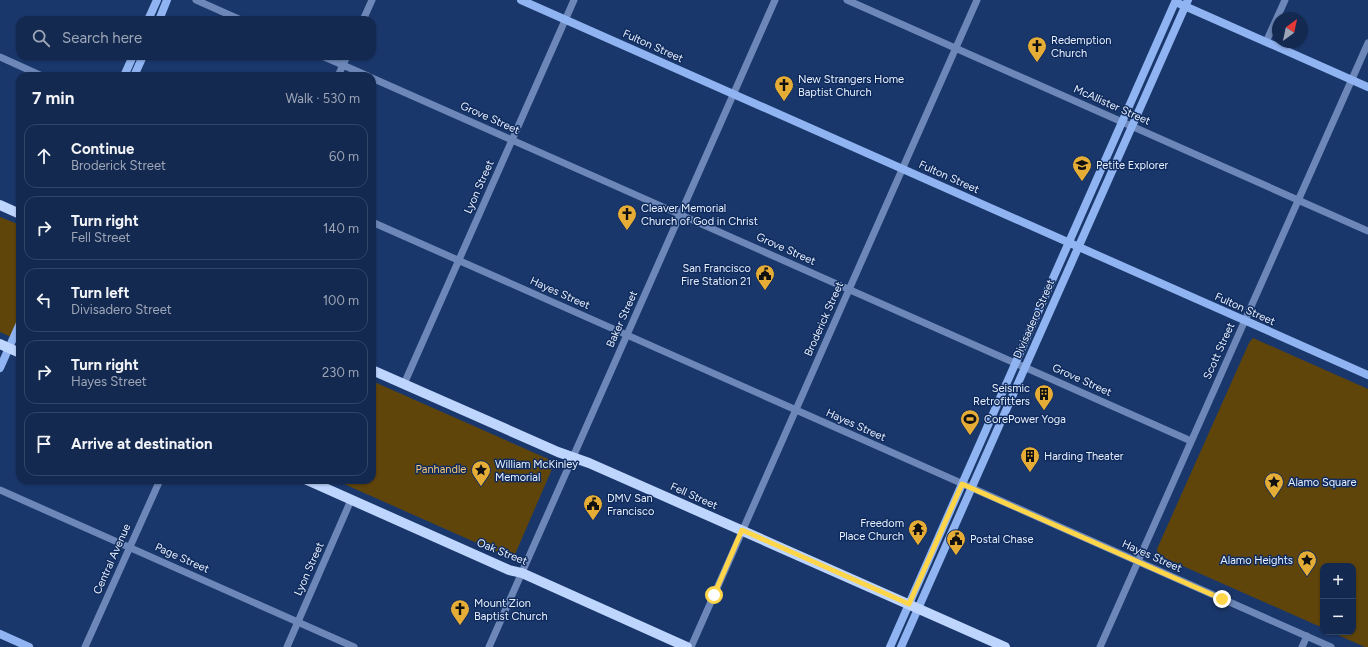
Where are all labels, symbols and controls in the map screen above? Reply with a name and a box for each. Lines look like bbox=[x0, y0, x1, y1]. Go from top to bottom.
north arrow bbox=[1272, 12, 1308, 48]
search box bbox=[16, 16, 376, 60]
icon: search bbox=[30, 27, 52, 49]
street label: Fulton Street bbox=[621, 27, 685, 65]
text: Search here bbox=[62, 29, 142, 47]
place label: Redemption Church bbox=[1051, 34, 1111, 60]
church icon: Redemption Church bbox=[1026, 35, 1048, 63]
place label: New Strangers Home Baptist Church bbox=[798, 73, 904, 99]
church icon: New Strangers Home Baptist Church bbox=[773, 74, 795, 102]
street label: McAllister Street bbox=[1072, 82, 1152, 128]
text: 7 min bbox=[32, 88, 74, 108]
text: Walk · 530 m bbox=[285, 91, 360, 106]
street label: Grove Street bbox=[458, 99, 522, 137]
text: Continue bbox=[71, 140, 134, 158]
icon: ahead bbox=[33, 145, 55, 167]
text: 60 m bbox=[329, 149, 359, 164]
school or university icon: Petite Explorer bbox=[1071, 154, 1093, 182]
text: Broderick Street bbox=[71, 158, 166, 173]
street label: Lyon Street bbox=[461, 158, 497, 216]
street label: Fulton Street bbox=[917, 158, 981, 196]
place label: Petite Explorer bbox=[1096, 159, 1169, 172]
place label: Cleaver Memorial Church of God in Christ bbox=[641, 202, 758, 228]
church icon: Cleaver Memorial Church of God in Christ bbox=[616, 203, 638, 231]
text: Turn right bbox=[71, 212, 139, 230]
icon: right bbox=[33, 217, 55, 239]
text: 140 m bbox=[323, 221, 359, 236]
text: Fell Street bbox=[71, 230, 130, 245]
street label: Grove Street bbox=[754, 230, 818, 268]
place label: San Francisco Fire Station 21 bbox=[681, 262, 751, 288]
public building icon: San Francisco Fire Station 21 bbox=[754, 263, 776, 291]
street label: Hayes Street bbox=[528, 274, 592, 312]
street label: Divisadero Street bbox=[1011, 277, 1057, 361]
street label: Broderick Street bbox=[802, 280, 846, 358]
text: Turn left bbox=[71, 284, 129, 302]
icon: left bbox=[33, 289, 55, 311]
street label: Baker Street bbox=[604, 289, 640, 349]
street label: Fulton Street bbox=[1213, 290, 1277, 328]
text: 100 m bbox=[323, 293, 359, 308]
text: Divisadero Street bbox=[71, 302, 172, 317]
street label: Scott Street bbox=[1201, 321, 1237, 381]
text: Turn right bbox=[71, 356, 139, 374]
icon: right bbox=[33, 361, 55, 383]
street label: Grove Street bbox=[1050, 361, 1114, 399]
text: 230 m bbox=[322, 365, 359, 380]
text: Hayes Street bbox=[71, 374, 147, 389]
place label: Seismic Retrofitters bbox=[973, 382, 1030, 408]
building icon: Seismic Retrofitters bbox=[1033, 383, 1055, 411]
street label: Hayes Street bbox=[824, 406, 888, 444]
sports icon: CorePower Yoga bbox=[959, 408, 981, 436]
place label: CorePower Yoga bbox=[984, 413, 1066, 426]
icon: arrive bbox=[33, 433, 55, 455]
text: Arrive at destination bbox=[71, 435, 212, 453]
building icon: Harding Theater bbox=[1019, 445, 1041, 473]
place label: Harding Theater bbox=[1044, 450, 1124, 463]
place label: William McKinley Memorial bbox=[495, 458, 578, 484]
place icon: William McKinley Memorial bbox=[470, 459, 492, 487]
park label: Panhandle bbox=[416, 463, 466, 476]
place icon: Alamo Square bbox=[1263, 471, 1285, 499]
place label: Alamo Square bbox=[1288, 476, 1357, 489]
street label: Fell Street bbox=[668, 480, 720, 512]
place label: DMV San Francisco bbox=[607, 492, 654, 518]
public building icon: DMV San Francisco bbox=[582, 493, 604, 521]
place label: Freedom Place Church bbox=[839, 517, 904, 543]
temple icon: Freedom Place Church bbox=[907, 518, 929, 546]
street label: Central Avenue bbox=[91, 522, 133, 596]
public building icon: Postal Chase bbox=[945, 528, 967, 556]
place label: Postal Chase bbox=[970, 533, 1033, 546]
street label: Oak Street bbox=[475, 536, 529, 568]
street label: Hayes Street bbox=[1120, 537, 1184, 575]
street label: Page Street bbox=[153, 540, 211, 576]
street label: Lyon Street bbox=[291, 540, 327, 598]
place icon: Alamo Heights bbox=[1296, 549, 1318, 577]
place label: Alamo Heights bbox=[1220, 554, 1293, 567]
map controls bbox=[1320, 563, 1356, 635]
button: + bbox=[1320, 563, 1356, 599]
route start bbox=[705, 586, 723, 604]
route end bbox=[1213, 590, 1231, 608]
place label: Mount Zion Baptist Church bbox=[474, 597, 548, 623]
church icon: Mount Zion Baptist Church bbox=[449, 598, 471, 626]
button: − bbox=[1320, 599, 1356, 635]

